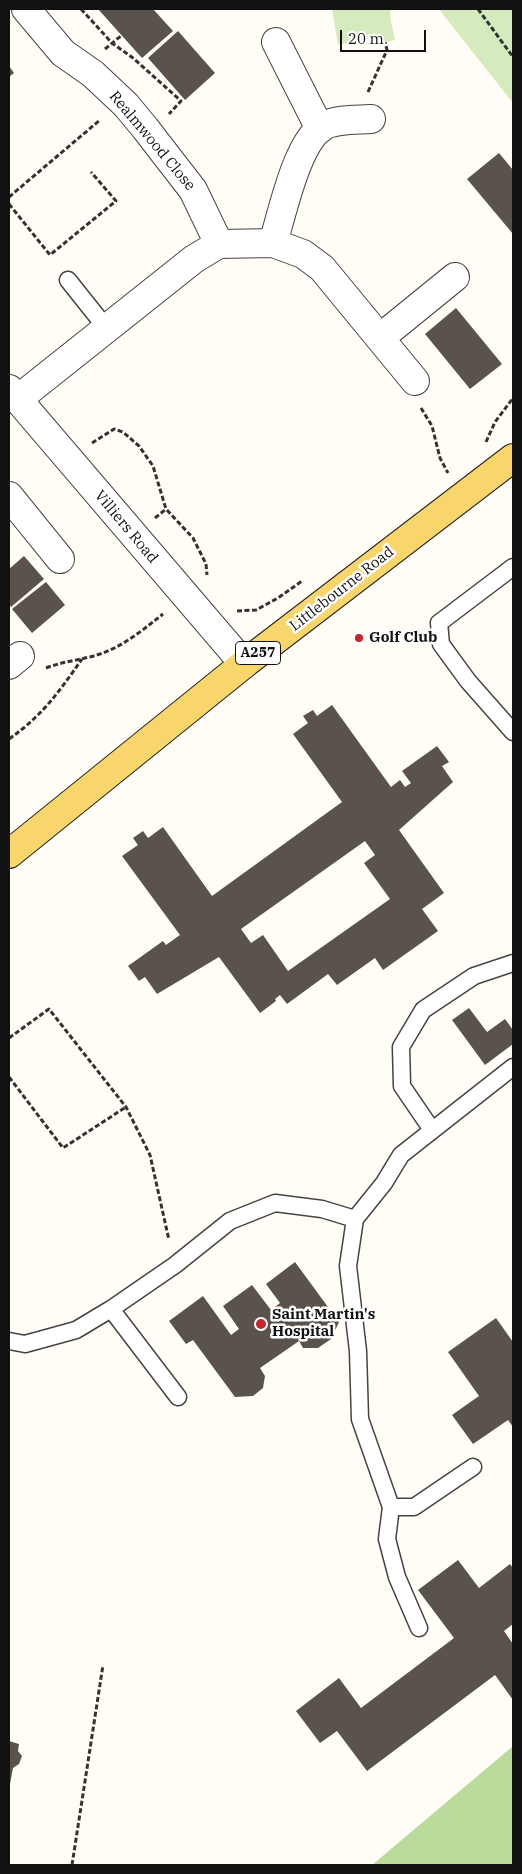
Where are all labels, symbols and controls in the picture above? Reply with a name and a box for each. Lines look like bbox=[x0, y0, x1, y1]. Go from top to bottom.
scale bar bbox=[342, 20, 428, 52]
text: 20 m bbox=[348, 29, 384, 48]
street label: Realmwood Close bbox=[105, 88, 199, 194]
street label: Villiers Road bbox=[90, 487, 162, 567]
street label: Littlebourne Road bbox=[286, 543, 398, 635]
place label: Golf Club bbox=[369, 629, 437, 647]
marker: Golf Club bbox=[353, 632, 365, 644]
road number: A257 bbox=[236, 641, 280, 664]
place label: Saint Martin's Hospital bbox=[272, 1306, 375, 1341]
marker: Saint Martin's Hospital bbox=[254, 1317, 268, 1331]

